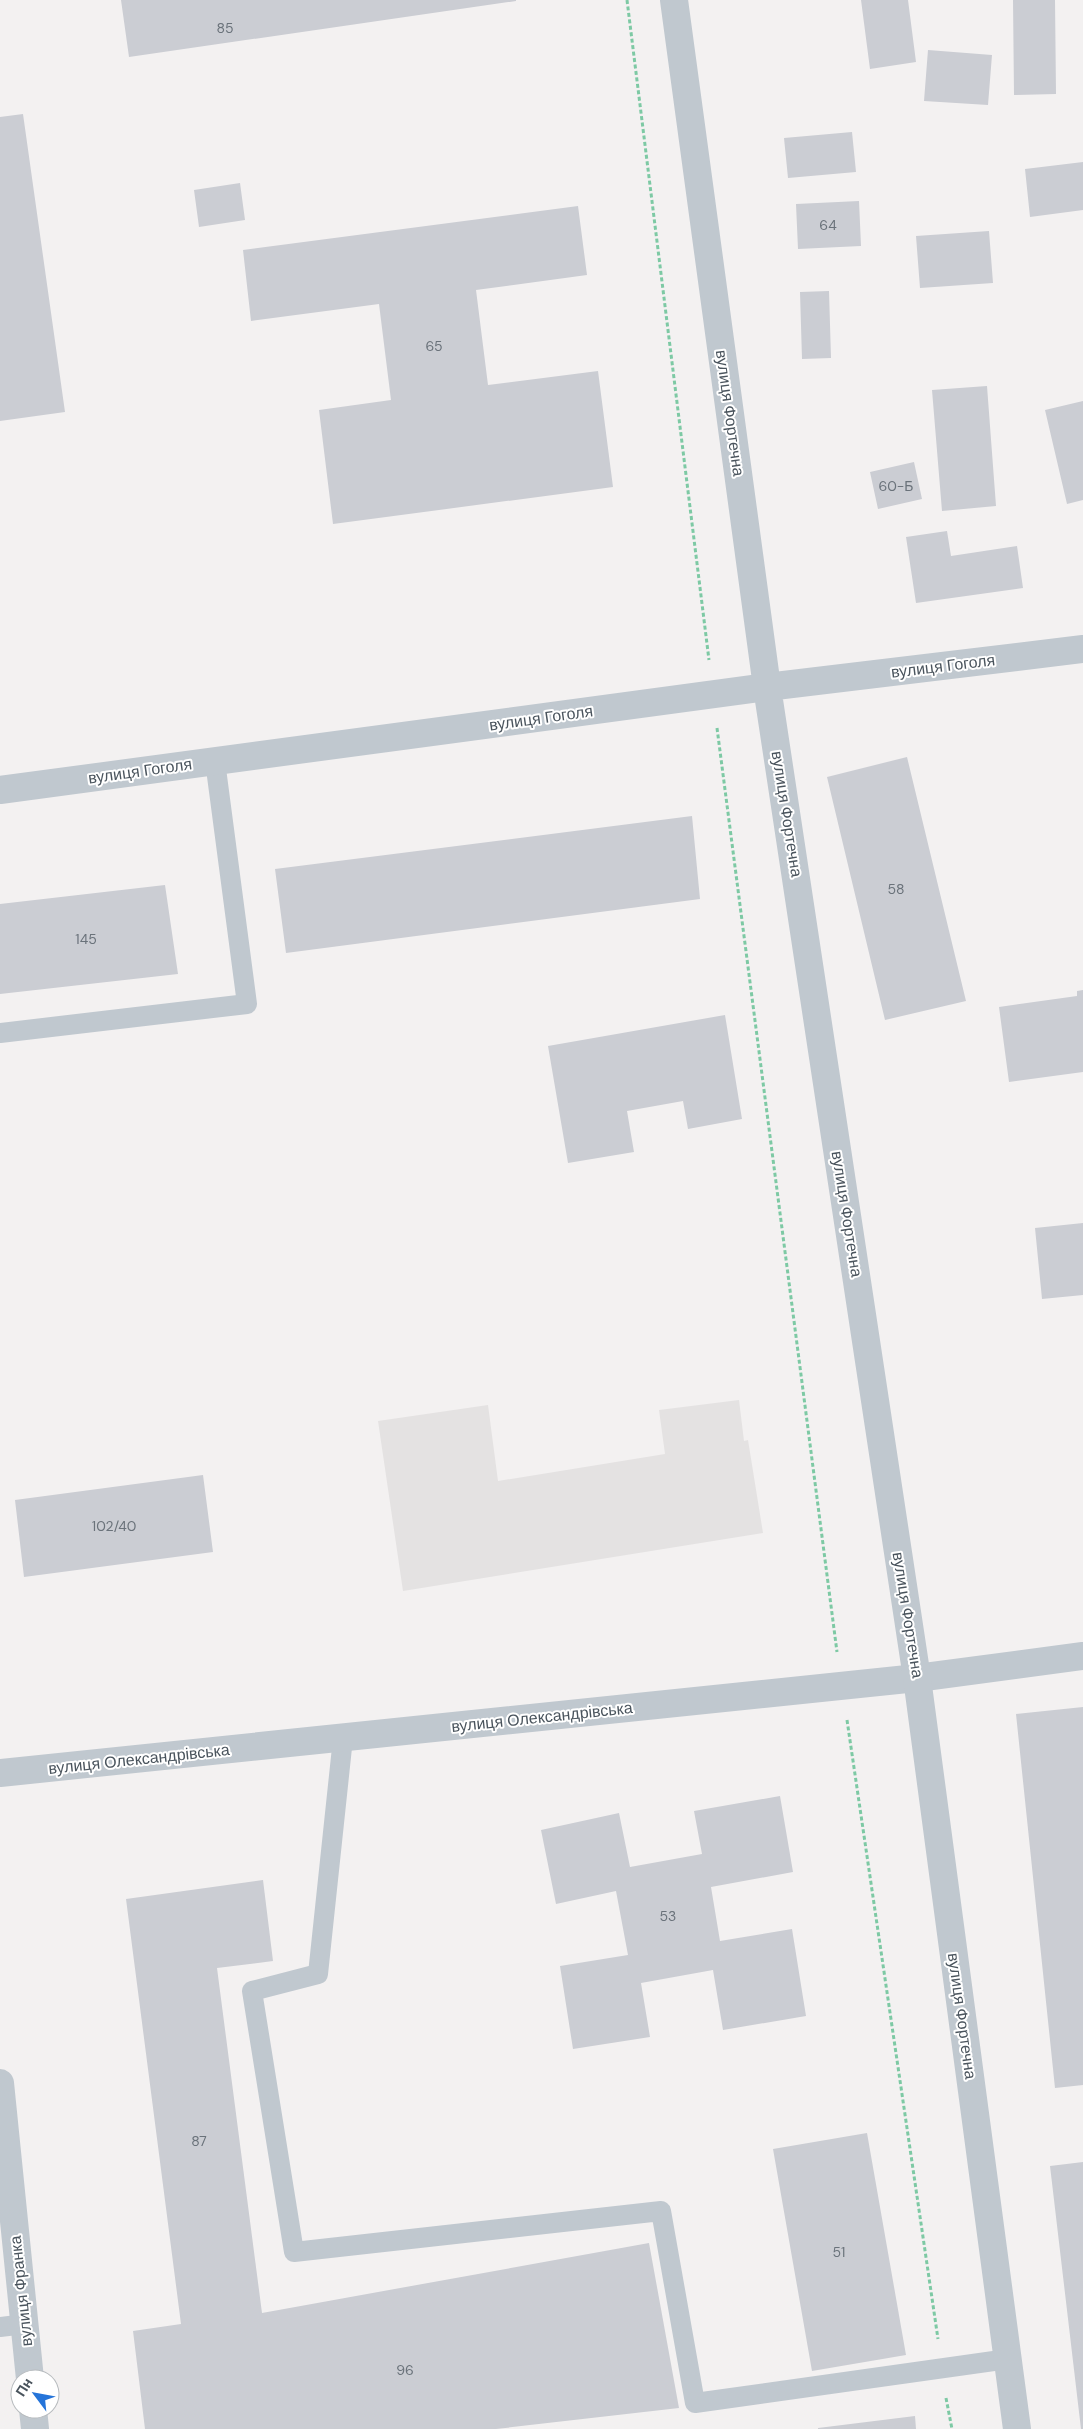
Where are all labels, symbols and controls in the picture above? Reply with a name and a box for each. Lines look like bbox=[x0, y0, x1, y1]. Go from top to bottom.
house number: 85 bbox=[216, 19, 234, 37]
house number: 64 bbox=[819, 216, 837, 234]
house number: 65 bbox=[425, 337, 443, 355]
street label: вулиця Фортечна bbox=[711, 348, 749, 478]
house number: 60-Б bbox=[878, 477, 914, 495]
street label: вулиця Гоголя bbox=[890, 649, 996, 683]
street label: вулиця Гоголя bbox=[488, 700, 594, 736]
street label: вулиця Фортечна bbox=[767, 749, 807, 879]
street label: вулиця Гоголя bbox=[87, 753, 193, 789]
house number: 58 bbox=[887, 880, 905, 898]
house number: 145 bbox=[75, 930, 97, 948]
street label: вулиця Фортечна bbox=[827, 1149, 867, 1279]
house number: 102/40 bbox=[92, 1517, 136, 1535]
street label: вулиця Фортечна bbox=[888, 1550, 928, 1680]
street label: вулиця Олександрівська bbox=[450, 1697, 634, 1737]
street label: вулиця Олександрівська bbox=[47, 1739, 231, 1779]
house number: 53 bbox=[660, 1907, 676, 1925]
street label: вулиця Фортечна bbox=[943, 1951, 981, 2081]
house number: 87 bbox=[191, 2132, 207, 2150]
street label: вулиця Франка bbox=[5, 2235, 37, 2347]
house number: 51 bbox=[833, 2243, 845, 2261]
house number: 96 bbox=[396, 2361, 414, 2379]
north arrow bbox=[10, 2369, 60, 2419]
text: Пн bbox=[11, 2374, 37, 2400]

